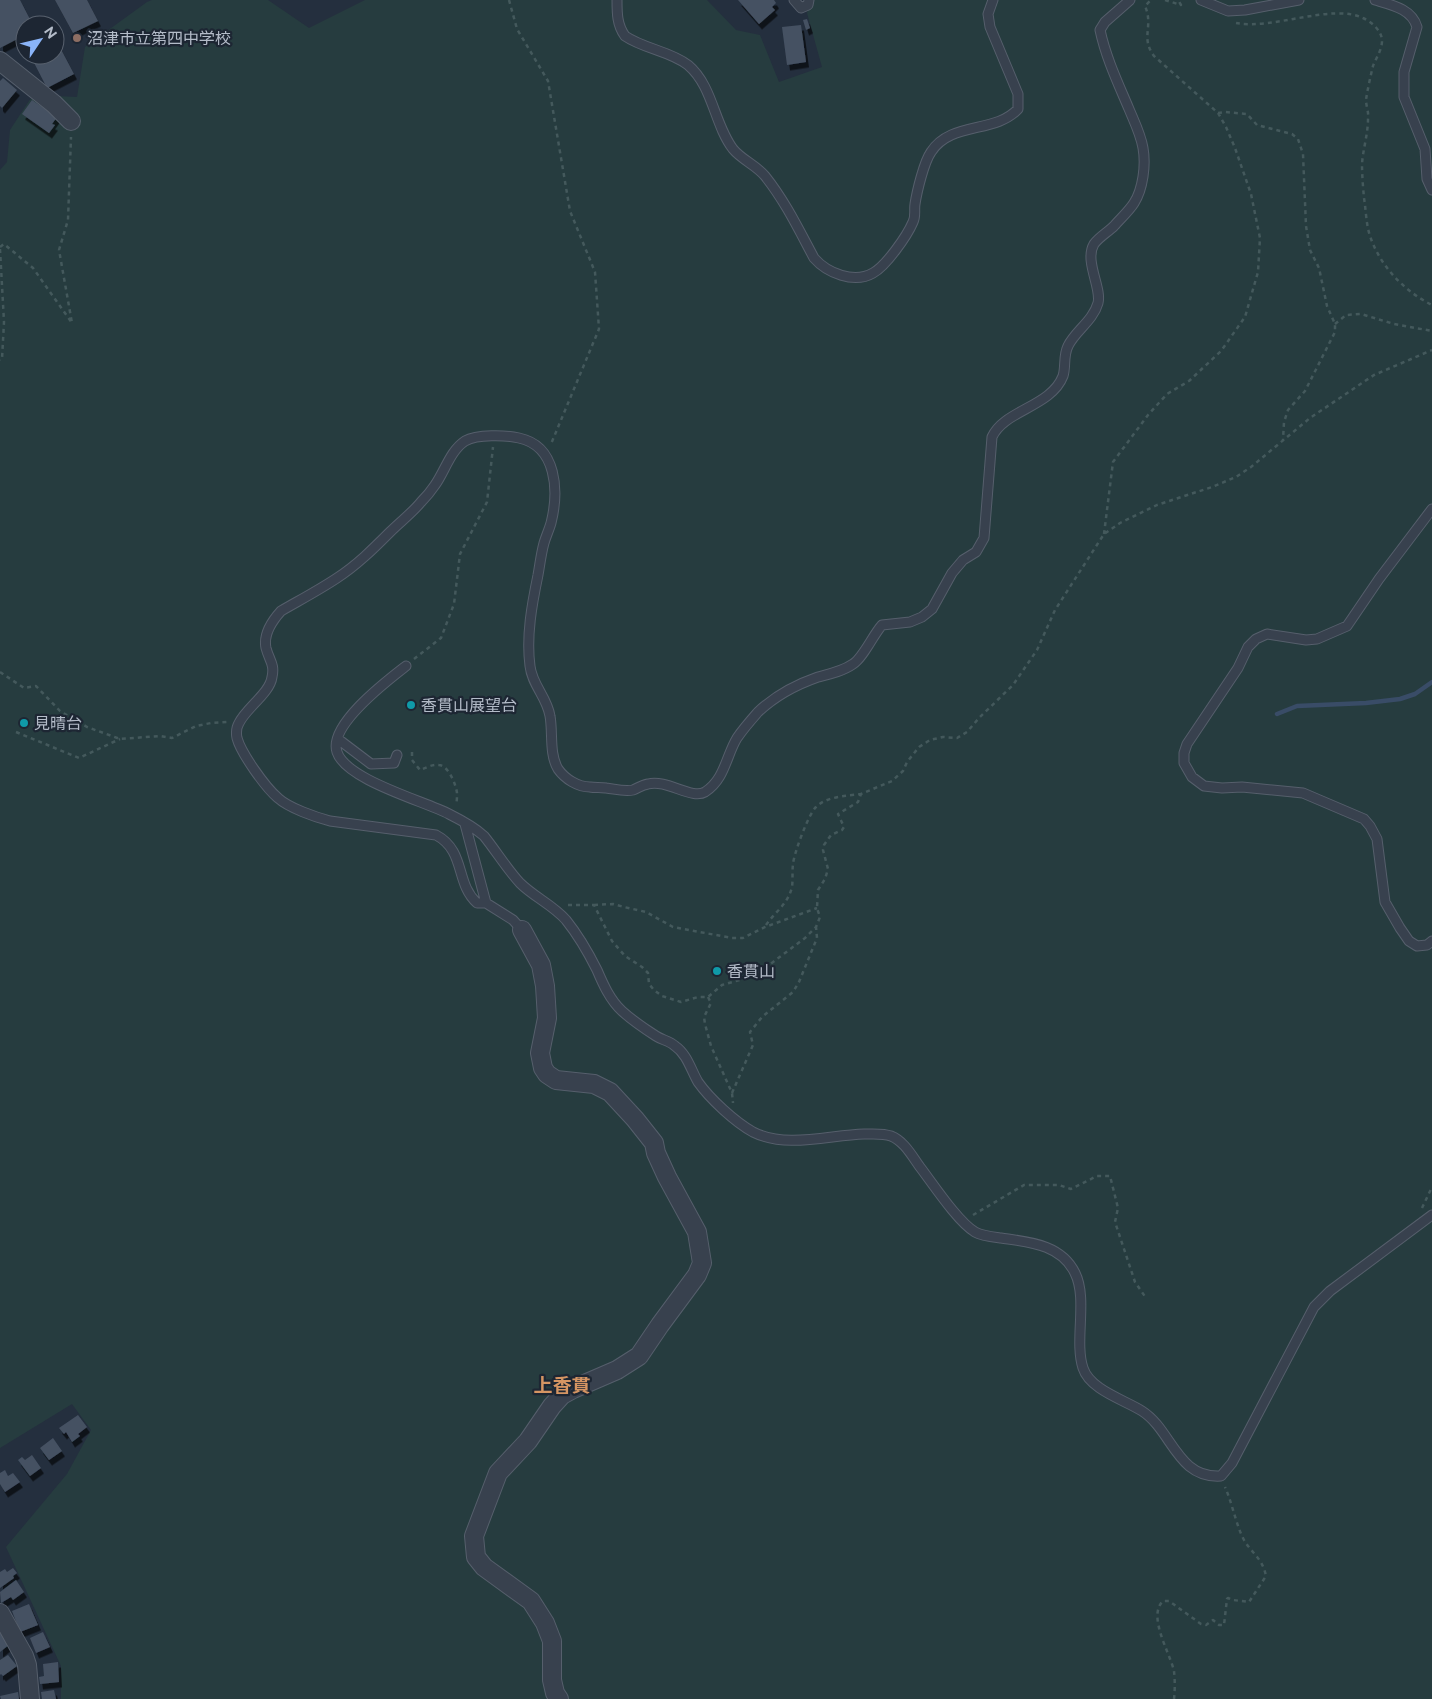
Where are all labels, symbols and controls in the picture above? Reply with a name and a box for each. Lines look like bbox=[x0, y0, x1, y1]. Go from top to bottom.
north arrow bbox=[15, 15, 65, 65]
text: N bbox=[41, 24, 60, 42]
place label: 沼津市立第四中学校 bbox=[87, 29, 231, 48]
marker: 沼津市立第四中学校 bbox=[71, 32, 83, 44]
place label: 香貫山展望台 bbox=[421, 696, 517, 715]
marker: 香貫山展望台 bbox=[405, 699, 417, 711]
place label: 見晴台 bbox=[34, 714, 82, 733]
marker: 見晴台 bbox=[18, 717, 30, 729]
place label: 香貫山 bbox=[727, 962, 775, 981]
marker: 香貫山 bbox=[711, 965, 723, 977]
district label: 上香貫 bbox=[533, 1374, 591, 1396]

